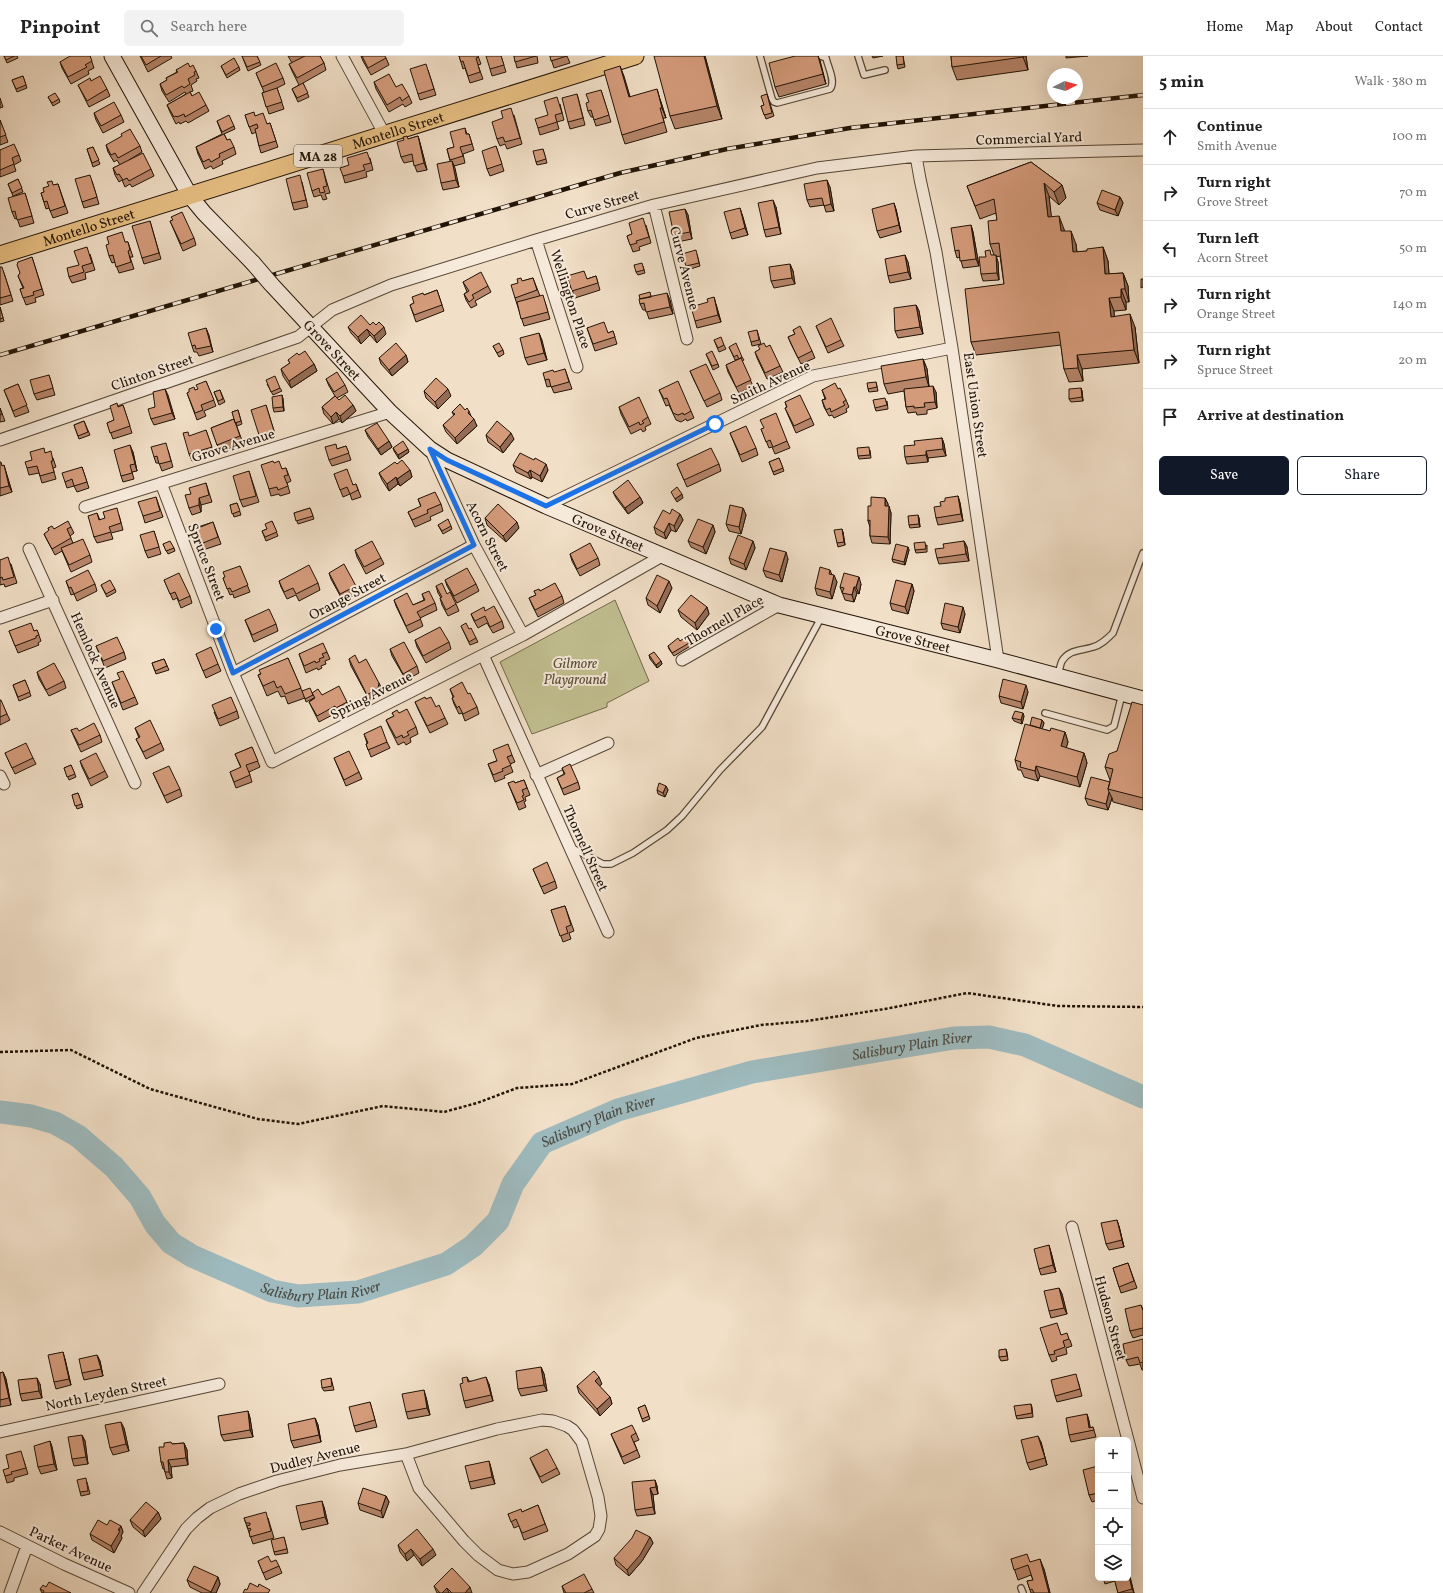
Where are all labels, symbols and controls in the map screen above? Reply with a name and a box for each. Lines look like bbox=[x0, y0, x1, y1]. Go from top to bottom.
search box bbox=[124, 10, 404, 46]
text: Pinpoint bbox=[20, 15, 100, 41]
icon: search bbox=[138, 17, 160, 39]
text: Search here bbox=[170, 17, 247, 38]
text: Home bbox=[1206, 18, 1243, 37]
text: Map bbox=[1265, 18, 1293, 37]
text: About bbox=[1315, 18, 1353, 37]
text: Contact bbox=[1375, 18, 1423, 37]
north arrow bbox=[1047, 68, 1083, 104]
text: 5 min bbox=[1159, 71, 1204, 94]
text: Walk · 380 m bbox=[1354, 73, 1427, 91]
street label: Montello Street bbox=[350, 108, 447, 155]
text: Continue bbox=[1197, 117, 1262, 138]
icon: ahead bbox=[1159, 126, 1181, 148]
street label: Commercial Yard bbox=[975, 128, 1083, 151]
text: 100 m bbox=[1392, 128, 1427, 146]
text: Smith Avenue bbox=[1197, 138, 1277, 156]
road number: MA 28 bbox=[294, 145, 342, 167]
text: Turn right bbox=[1197, 173, 1271, 194]
icon: right bbox=[1159, 182, 1181, 204]
text: 70 m bbox=[1399, 184, 1427, 202]
street label: Curve Street bbox=[563, 186, 642, 225]
text: Grove Street bbox=[1197, 194, 1268, 212]
street label: Montello Street bbox=[41, 205, 138, 252]
street label: Curve Avenue bbox=[664, 225, 703, 312]
text: Turn left bbox=[1197, 229, 1259, 250]
icon: left bbox=[1159, 238, 1181, 260]
text: 50 m bbox=[1399, 240, 1427, 258]
street label: Wellington Place bbox=[545, 247, 595, 352]
text: Acorn Street bbox=[1197, 250, 1269, 268]
text: Turn right bbox=[1197, 285, 1271, 306]
icon: right bbox=[1159, 294, 1181, 316]
text: 140 m bbox=[1393, 296, 1427, 314]
text: Orange Street bbox=[1197, 306, 1276, 324]
street label: Grove Street bbox=[298, 316, 364, 386]
text: Turn right bbox=[1197, 341, 1271, 362]
street label: Clinton Street bbox=[109, 350, 196, 396]
icon: right bbox=[1159, 350, 1181, 372]
street label: East Union Street bbox=[958, 351, 991, 459]
text: 20 m bbox=[1398, 352, 1427, 370]
street label: Smith Avenue bbox=[728, 356, 814, 410]
text: Spruce Street bbox=[1197, 362, 1273, 380]
icon: arrive bbox=[1159, 406, 1181, 428]
text: Arrive at destination bbox=[1197, 406, 1344, 427]
route start bbox=[706, 415, 724, 433]
street label: Grove Avenue bbox=[190, 425, 278, 468]
button: Save bbox=[1159, 456, 1289, 495]
button: Share bbox=[1297, 456, 1427, 495]
street label: Acorn Street bbox=[461, 498, 513, 575]
street label: Grove Street bbox=[568, 510, 647, 558]
street label: Spruce Street bbox=[182, 521, 229, 604]
street label: Orange Street bbox=[306, 569, 390, 626]
street label: Thornell Place bbox=[682, 591, 768, 652]
street label: Hemlock Avenue bbox=[65, 610, 124, 712]
route end bbox=[207, 620, 225, 638]
street label: Grove Street bbox=[873, 622, 952, 659]
park label: Gilmore Playground bbox=[544, 655, 607, 690]
street label: Spring Avenue bbox=[327, 667, 416, 725]
street label: Thornell Street bbox=[557, 803, 612, 895]
water label: Salisbury Plain River bbox=[851, 1028, 973, 1067]
water label: Salisbury Plain River bbox=[538, 1091, 658, 1154]
street label: Hudson Street bbox=[1089, 1274, 1130, 1363]
water label: Salisbury Plain River bbox=[257, 1276, 384, 1309]
street label: North Leyden Street bbox=[44, 1372, 169, 1417]
map controls bbox=[1095, 1437, 1131, 1581]
button: + bbox=[1095, 1437, 1131, 1473]
street label: Dudley Avenue bbox=[268, 1438, 363, 1479]
button: − bbox=[1095, 1473, 1131, 1509]
button: locate bbox=[1095, 1509, 1131, 1545]
street label: Parker Avenue bbox=[26, 1523, 115, 1578]
button: layers bbox=[1095, 1545, 1131, 1581]

